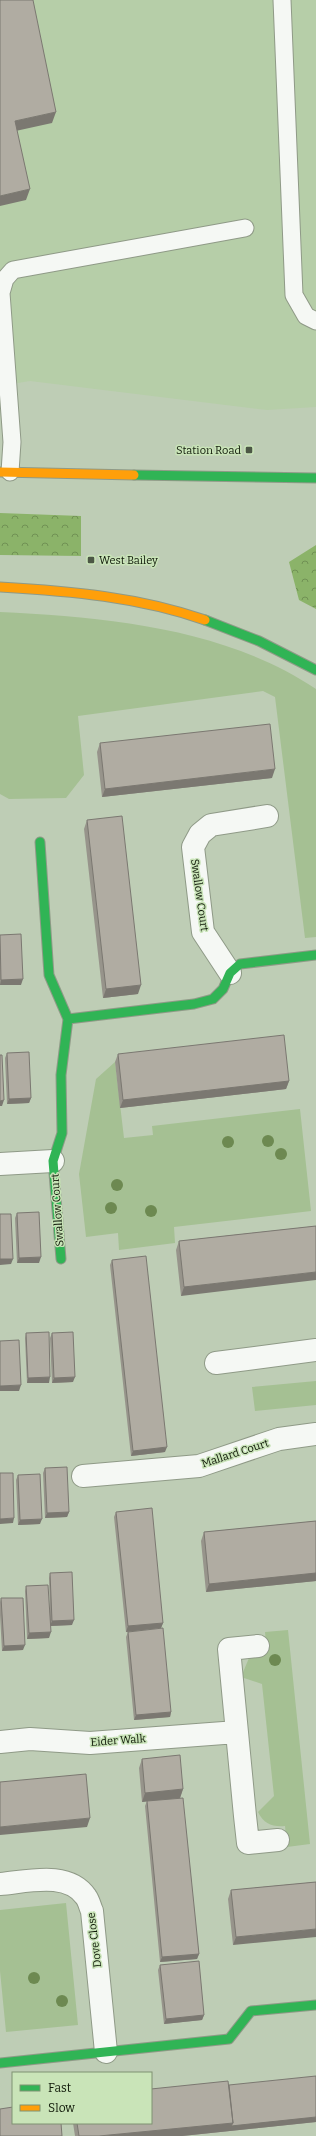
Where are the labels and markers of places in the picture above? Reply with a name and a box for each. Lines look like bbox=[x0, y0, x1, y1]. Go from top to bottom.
place label: Station Road bbox=[176, 444, 241, 457]
marker: Station Road bbox=[244, 445, 254, 455]
place label: West Bailey bbox=[99, 554, 158, 567]
marker: West Bailey bbox=[86, 555, 96, 565]

